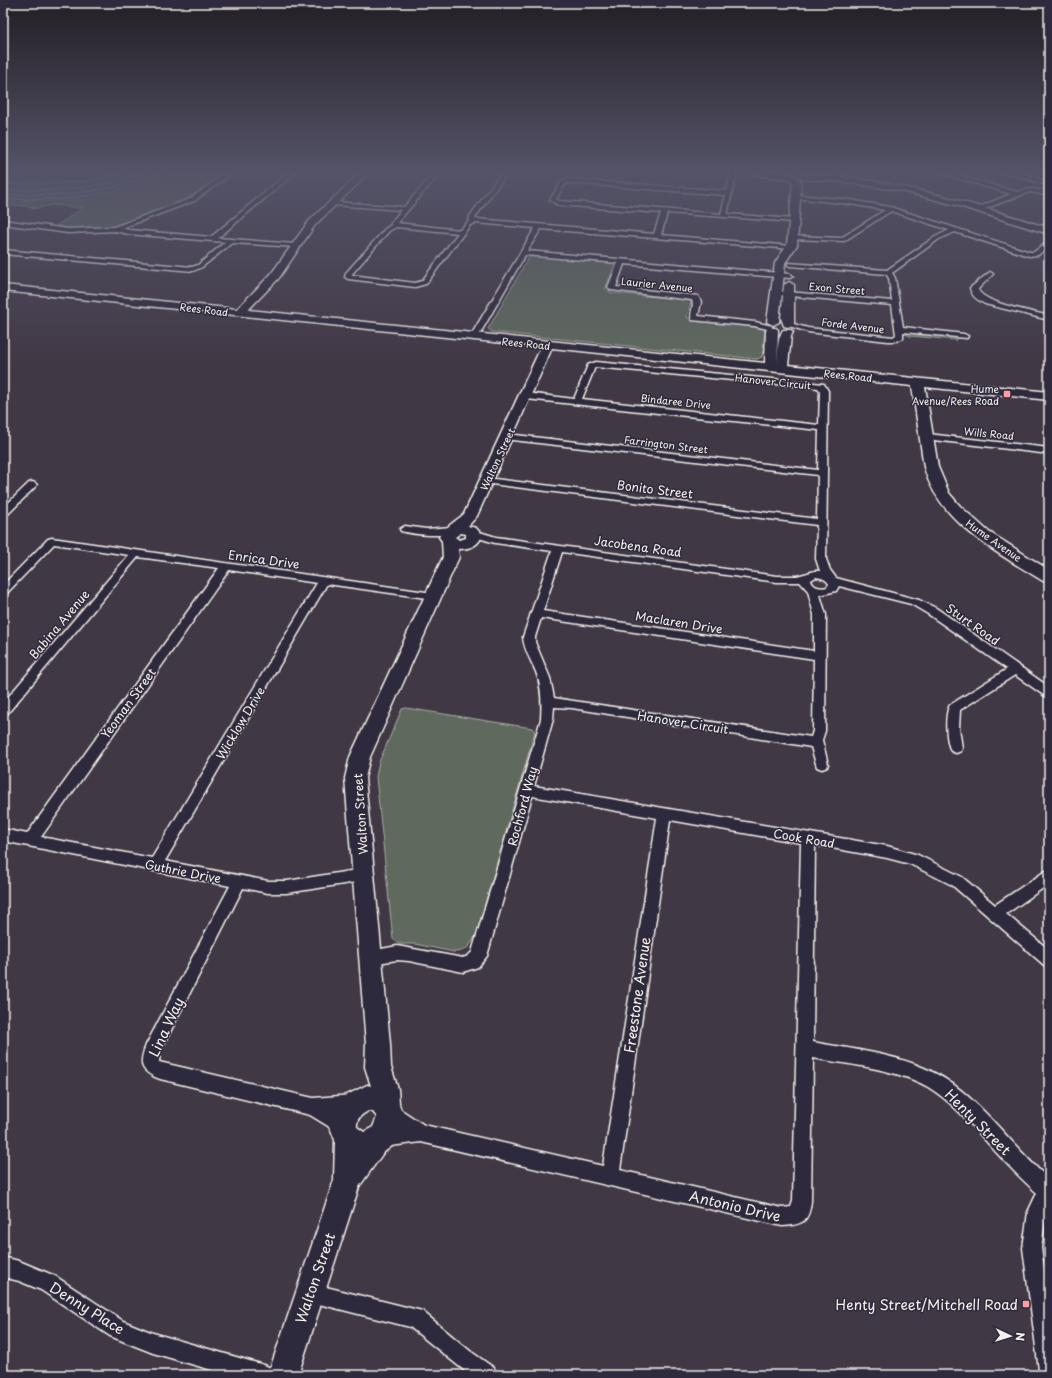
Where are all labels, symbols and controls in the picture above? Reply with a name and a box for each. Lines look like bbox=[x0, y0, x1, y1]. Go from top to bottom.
street label: Laurier Avenue bbox=[620, 273, 694, 295]
street label: Exon Street bbox=[808, 278, 866, 298]
street label: Rees Road bbox=[179, 299, 229, 319]
street label: Forde Avenue bbox=[821, 314, 886, 336]
street label: Rees Road bbox=[501, 333, 551, 353]
street label: Rees Road bbox=[823, 365, 873, 385]
street label: Hanover Circuit bbox=[734, 370, 812, 392]
place label: Hume Avenue/Rees Road bbox=[912, 381, 1000, 408]
marker: Hume Avenue/Rees Road bbox=[1002, 389, 1012, 399]
street label: Bindaree Drive bbox=[640, 390, 712, 412]
street label: Wills Road bbox=[963, 423, 1015, 443]
street label: Walton Street bbox=[476, 425, 518, 493]
street label: Farrington Street bbox=[623, 431, 709, 457]
street label: Bonito Street bbox=[616, 475, 694, 503]
street label: Hume Avenue bbox=[963, 515, 1025, 565]
street label: Jacobena Road bbox=[593, 531, 683, 561]
street label: Enrica Drive bbox=[227, 545, 301, 573]
street label: Babina Avenue bbox=[25, 585, 94, 663]
street label: Sturt Road bbox=[942, 599, 1004, 649]
street label: Maclaren Drive bbox=[634, 606, 724, 638]
street label: Yeoman Street bbox=[96, 664, 160, 742]
street label: Wicklow Drive bbox=[211, 683, 269, 763]
street label: Hanover Circuit bbox=[636, 706, 730, 738]
street label: Rochford Way bbox=[503, 764, 541, 848]
street label: Walton Street bbox=[348, 773, 372, 855]
street label: Cook Road bbox=[772, 824, 836, 852]
street label: Guthrie Drive bbox=[143, 855, 223, 887]
street label: Freestone Avenue bbox=[618, 935, 656, 1054]
street label: Lina Way bbox=[143, 994, 189, 1060]
street label: Henty Street bbox=[940, 1084, 1016, 1160]
street label: Antonio Drive bbox=[687, 1185, 783, 1227]
street label: Walton Street bbox=[290, 1230, 340, 1326]
street label: Denny Place bbox=[45, 1277, 129, 1339]
place label: Henty Street/Mitchell Road bbox=[836, 1294, 1018, 1315]
marker: Henty Street/Mitchell Road bbox=[1021, 1299, 1031, 1309]
north arrow bbox=[990, 1316, 1030, 1356]
text: N bbox=[1012, 1332, 1029, 1342]

